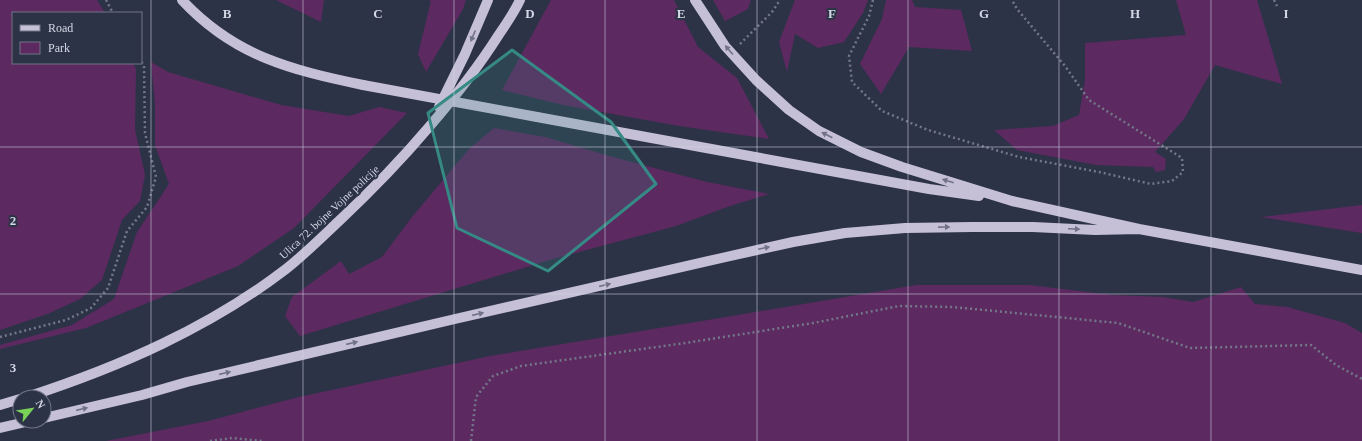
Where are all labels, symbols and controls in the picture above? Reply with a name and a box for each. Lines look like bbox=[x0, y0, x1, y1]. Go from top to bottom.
text: B bbox=[223, 6, 232, 21]
text: C bbox=[373, 6, 383, 21]
text: D bbox=[525, 6, 535, 21]
text: E bbox=[677, 6, 685, 21]
text: F bbox=[828, 6, 836, 21]
text: G bbox=[979, 6, 989, 21]
text: H bbox=[1130, 6, 1140, 21]
text: I bbox=[1283, 6, 1289, 21]
legend bbox=[12, 12, 142, 64]
text: Road bbox=[48, 21, 73, 35]
one-way arrow bbox=[470, 30, 476, 41]
text: Park bbox=[48, 41, 70, 55]
one-way arrow bbox=[725, 45, 734, 55]
one-way arrow bbox=[821, 131, 833, 138]
street label: Ulica 72. bojne Vojne policije bbox=[277, 163, 381, 261]
one-way arrow bbox=[942, 178, 954, 184]
text: 2 bbox=[10, 213, 16, 228]
one-way arrow bbox=[938, 224, 951, 230]
one-way arrow bbox=[1068, 226, 1080, 233]
one-way arrow bbox=[758, 245, 770, 251]
one-way arrow bbox=[599, 281, 611, 287]
one-way arrow bbox=[472, 310, 484, 316]
one-way arrow bbox=[346, 340, 358, 346]
text: 3 bbox=[10, 360, 17, 375]
one-way arrow bbox=[219, 370, 231, 376]
north arrow bbox=[12, 389, 52, 429]
text: N bbox=[33, 398, 48, 410]
one-way arrow bbox=[76, 406, 88, 412]

